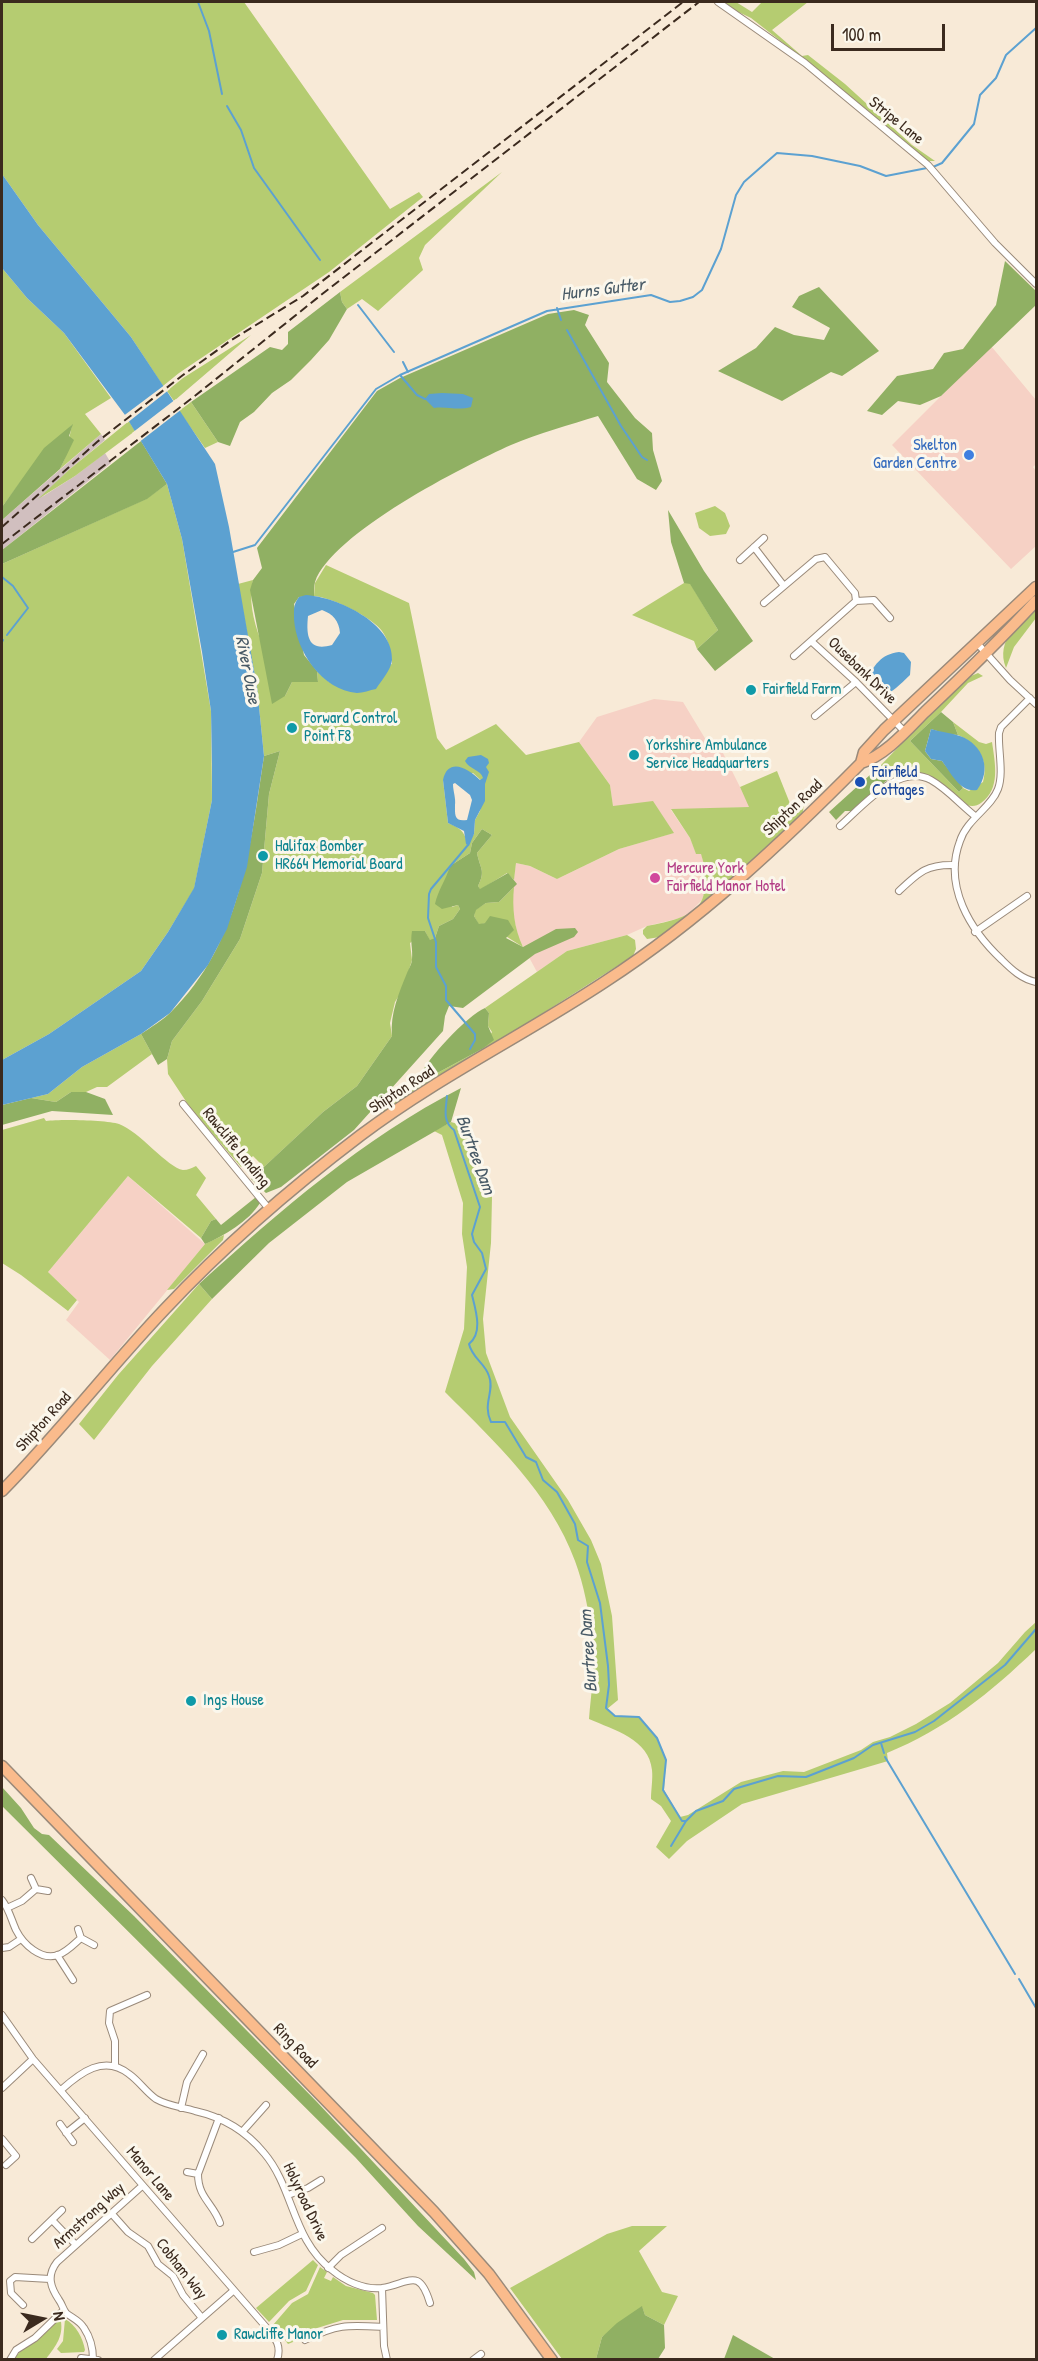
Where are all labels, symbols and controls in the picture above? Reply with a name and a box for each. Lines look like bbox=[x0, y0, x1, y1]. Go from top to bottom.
scale bar bbox=[834, 12, 948, 50]
text: 100 m bbox=[842, 22, 881, 47]
street label: Stripe Lane bbox=[865, 93, 927, 149]
water label: Hurns Gutter bbox=[560, 274, 646, 306]
place label: Skelton Garden Centre bbox=[873, 436, 957, 474]
marker: Skelton Garden Centre bbox=[962, 448, 976, 462]
street label: Ousebank Drive bbox=[824, 633, 900, 709]
water label: River Ouse bbox=[230, 634, 264, 706]
place label: Fairfield Farm bbox=[763, 680, 841, 700]
marker: Fairfield Farm bbox=[744, 683, 758, 697]
place label: Forward Control Point F8 bbox=[304, 709, 397, 747]
marker: Forward Control Point F8 bbox=[285, 721, 299, 735]
place label: Yorkshire Ambulance Service Headquarters bbox=[646, 736, 769, 774]
marker: Yorkshire Ambulance Service Headquarters bbox=[627, 748, 641, 762]
place label: Fairfield Cottages bbox=[872, 763, 924, 801]
marker: Fairfield Cottages bbox=[853, 775, 867, 789]
street label: Shipton Road bbox=[760, 776, 826, 840]
place label: Halifax Bomber HR664 Memorial Board bbox=[275, 837, 403, 875]
marker: Halifax Bomber HR664 Memorial Board bbox=[256, 849, 270, 863]
place label: Mercure York Fairfield Manor Hotel bbox=[667, 859, 785, 897]
marker: Mercure York Fairfield Manor Hotel bbox=[648, 871, 662, 885]
street label: Shipton Road bbox=[366, 1062, 438, 1118]
street label: Rawcliffe Landing bbox=[198, 1104, 274, 1192]
water label: Burtree Dam bbox=[451, 1112, 499, 1198]
street label: Shipton Road bbox=[12, 1388, 76, 1456]
water label: Burtree Dam bbox=[575, 1609, 603, 1693]
place label: Ings House bbox=[203, 1691, 264, 1711]
marker: Ings House bbox=[184, 1694, 198, 1708]
street label: Ring Road bbox=[269, 2020, 321, 2072]
street label: Manor Lane bbox=[122, 2143, 178, 2205]
street label: Holyrood Drive bbox=[279, 2160, 331, 2244]
street label: Armstrong Way bbox=[49, 2179, 129, 2253]
street label: Cobham Way bbox=[151, 2235, 211, 2303]
north arrow bbox=[12, 2289, 72, 2349]
text: N bbox=[48, 2310, 71, 2322]
place label: Rawcliffe Manor bbox=[234, 2325, 323, 2345]
marker: Rawcliffe Manor bbox=[215, 2328, 229, 2342]

